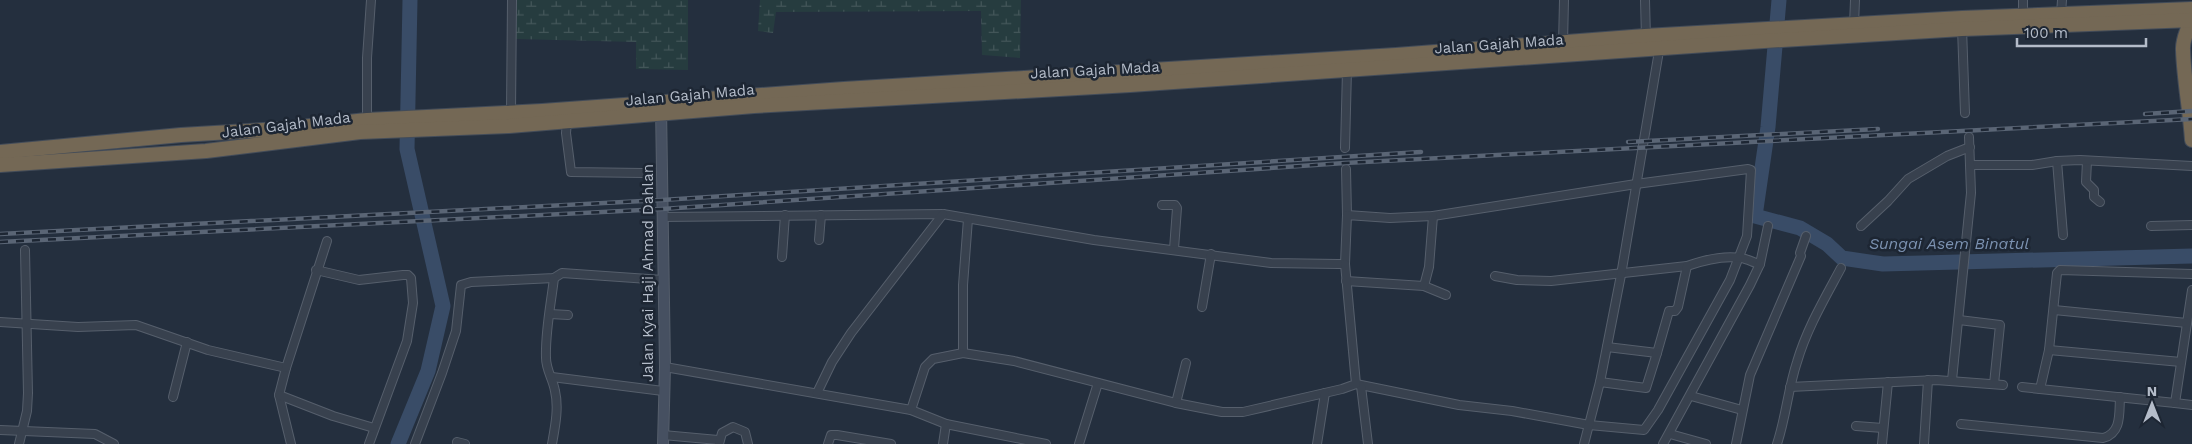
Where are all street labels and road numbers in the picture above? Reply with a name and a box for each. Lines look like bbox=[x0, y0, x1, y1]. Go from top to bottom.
street label: Jalan Gajah Mada bbox=[1434, 30, 1565, 57]
street label: Jalan Gajah Mada bbox=[1030, 58, 1161, 82]
street label: Jalan Gajah Mada bbox=[625, 80, 756, 110]
street label: Jalan Gajah Mada bbox=[221, 108, 352, 142]
street label: Jalan Kyai Haji Ahmad Dahlan bbox=[639, 164, 657, 382]

